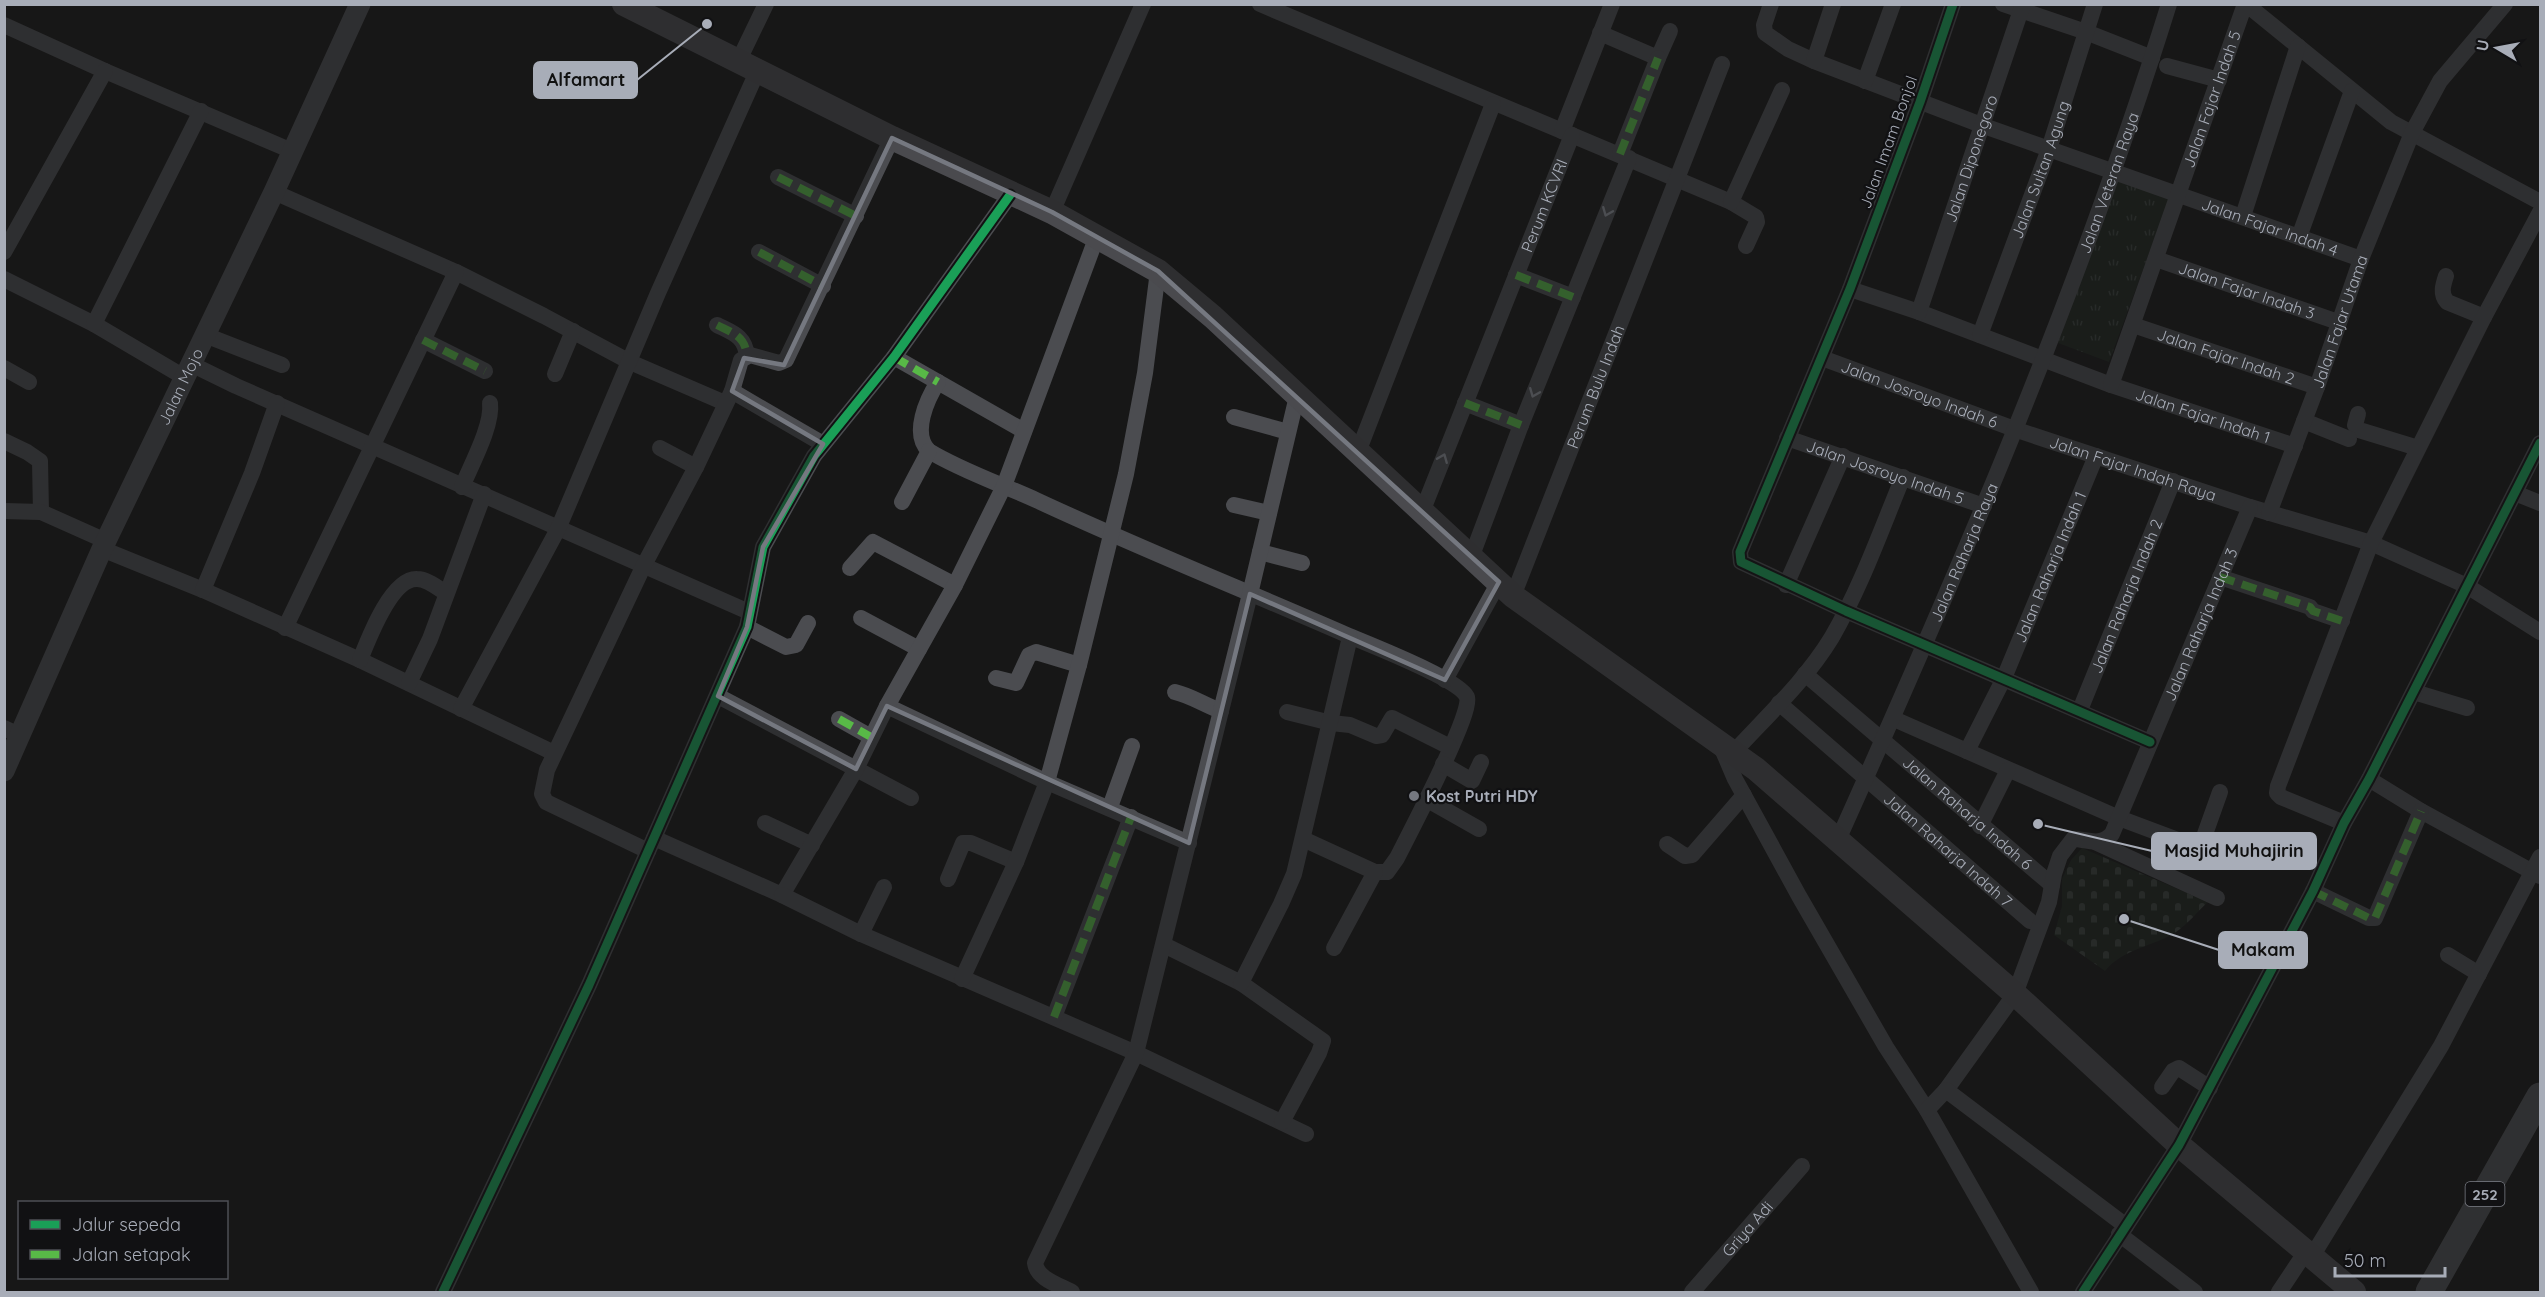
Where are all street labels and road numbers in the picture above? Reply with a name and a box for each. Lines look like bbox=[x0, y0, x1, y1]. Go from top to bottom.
street label: Jalan Fajar Indah 5 bbox=[2178, 28, 2245, 170]
street label: Jalan Imam Bonjol bbox=[1855, 73, 1921, 211]
street label: Jalan Diponegoro bbox=[1940, 92, 2002, 225]
street label: Jalan Sultan Agung bbox=[2007, 98, 2074, 241]
street label: Jalan Veteran Raya bbox=[2074, 110, 2143, 256]
street label: Perum KCVRI bbox=[1516, 156, 1572, 255]
street label: Jalan Fajar Indah 4 bbox=[2199, 194, 2341, 260]
street label: Jalan Fajar Utama bbox=[2307, 252, 2372, 391]
street label: Jalan Fajar Indah 3 bbox=[2176, 257, 2318, 323]
street label: Perum Bulu Indah bbox=[1562, 322, 1629, 451]
street label: Jalan Fajar Indah 2 bbox=[2154, 324, 2297, 389]
street label: Jalan Mojo bbox=[153, 345, 207, 428]
street label: Jalan Josroyo Indah 6 bbox=[1838, 356, 2001, 432]
street label: Jalan Fajar Indah 1 bbox=[2133, 384, 2273, 447]
street label: Jalan Fajar Indah Raya bbox=[2047, 431, 2219, 505]
street label: Jalan Josroyo Indah 5 bbox=[1804, 435, 1967, 508]
street label: Jalan Raharja Raya bbox=[1926, 480, 2002, 625]
street label: Jalan Raharja Indah 1 bbox=[2010, 488, 2090, 645]
street label: Jalan Raharja Indah 2 bbox=[2086, 516, 2167, 676]
street label: Jalan Raharja Indah 3 bbox=[2159, 545, 2242, 704]
street label: Jalan Raharja Indah 6 bbox=[1899, 752, 2037, 874]
street label: Jalan Raharja Indah 7 bbox=[1880, 789, 2017, 911]
road number: 252 bbox=[2466, 1182, 2504, 1206]
street label: Griya Adi bbox=[1718, 1197, 1777, 1261]

